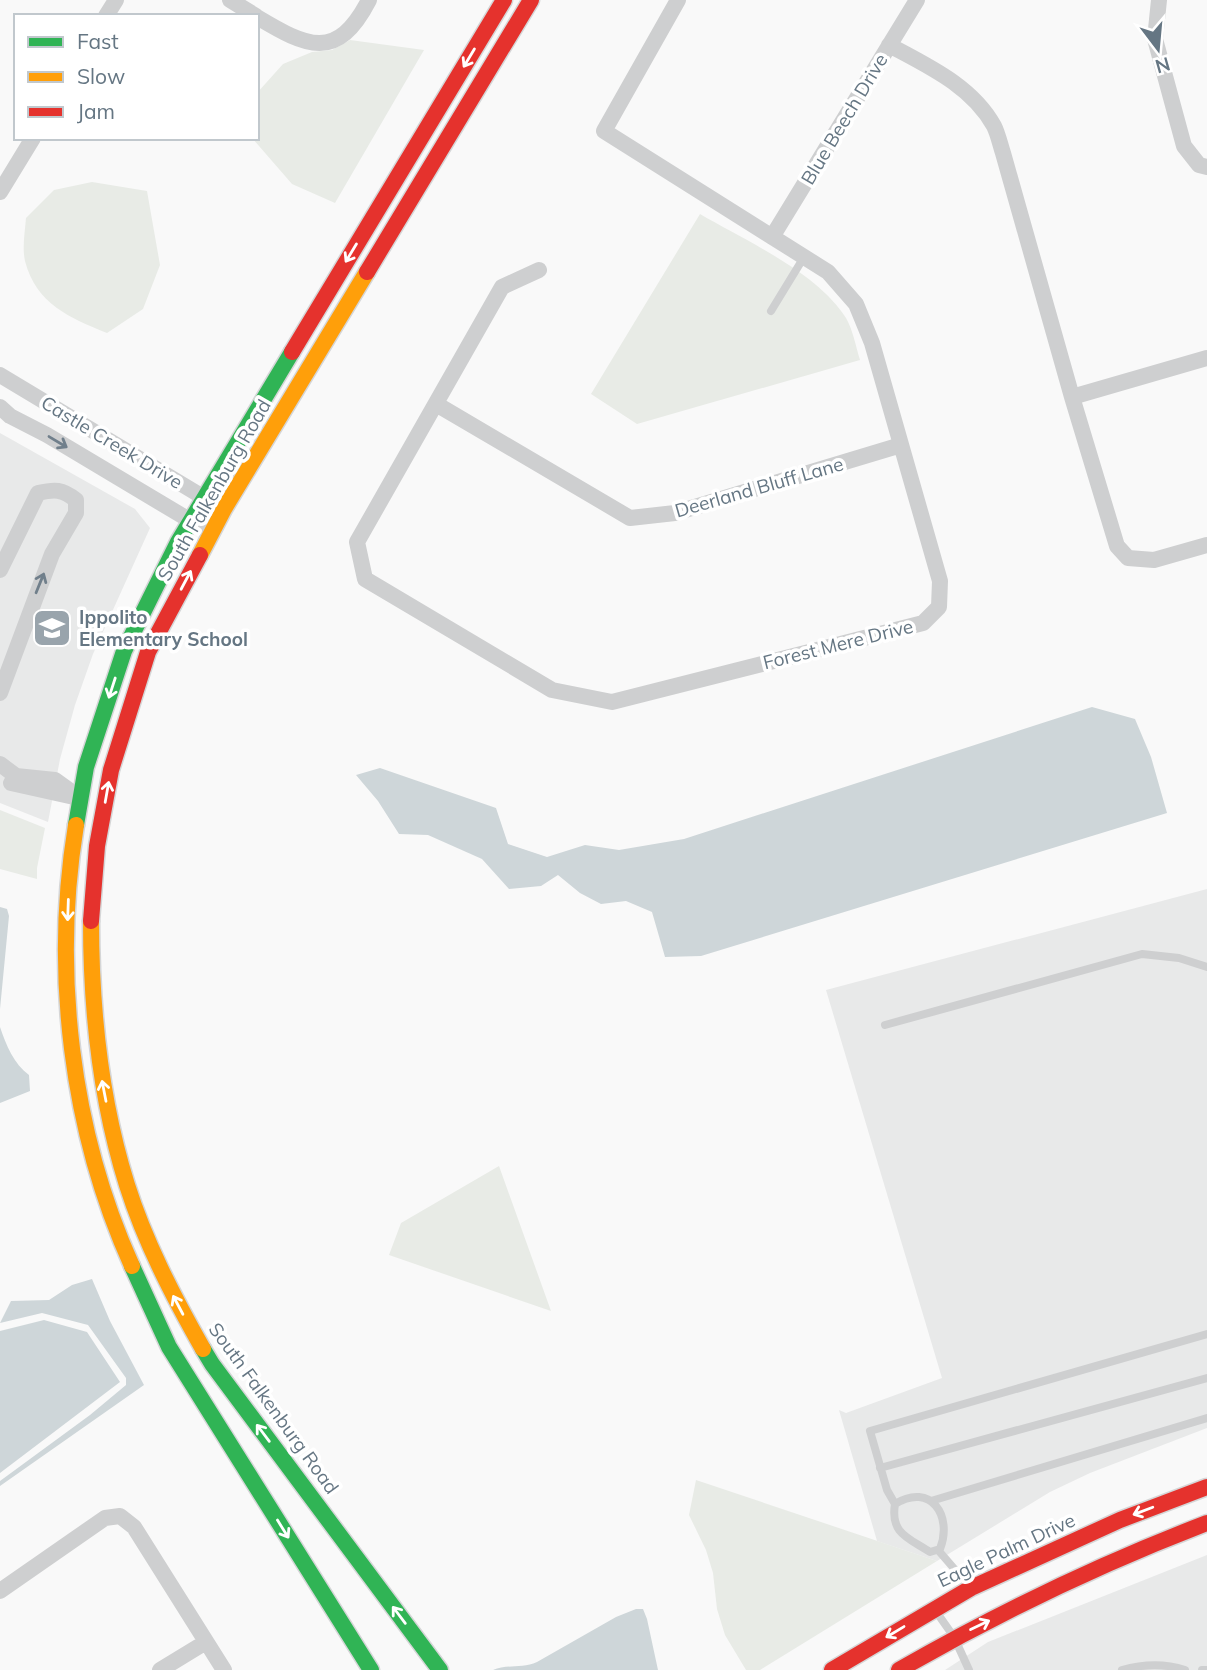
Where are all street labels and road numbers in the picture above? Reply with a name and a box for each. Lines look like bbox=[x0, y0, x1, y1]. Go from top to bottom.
street label: Blue Beech Drive bbox=[795, 49, 893, 189]
street label: Castle Creek Drive bbox=[37, 390, 187, 494]
street label: South Falkenburg Road bbox=[152, 395, 276, 585]
street label: Deerland Bluff Lane bbox=[672, 451, 846, 523]
street label: Forest Mere Drive bbox=[760, 614, 916, 674]
street label: South Falkenburg Road bbox=[204, 1318, 344, 1498]
street label: Eagle Palm Drive bbox=[933, 1508, 1079, 1592]

